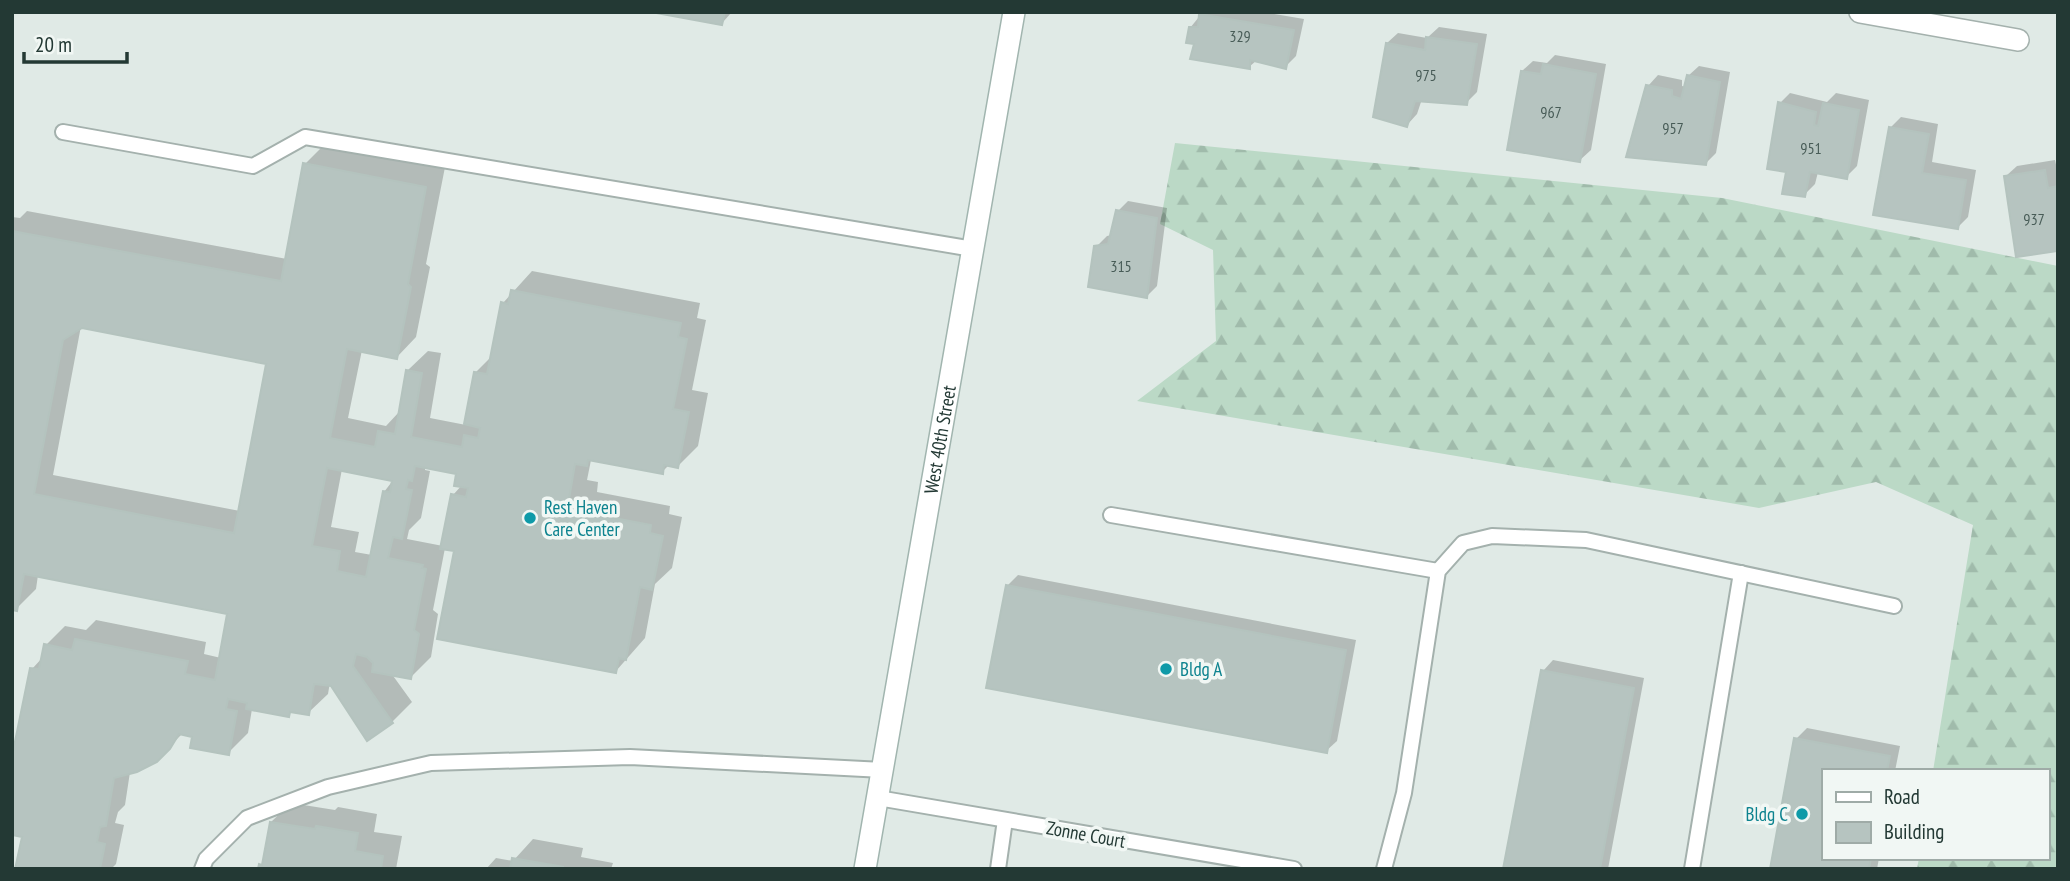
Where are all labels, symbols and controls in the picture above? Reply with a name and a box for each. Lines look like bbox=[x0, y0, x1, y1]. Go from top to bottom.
scale bar bbox=[24, 21, 128, 65]
house number: 329 bbox=[1229, 26, 1251, 46]
text: 20 m bbox=[35, 31, 72, 58]
house number: 975 bbox=[1415, 65, 1437, 85]
house number: 967 bbox=[1540, 102, 1562, 122]
house number: 957 bbox=[1662, 118, 1684, 138]
house number: 951 bbox=[1800, 138, 1822, 158]
house number: 937 bbox=[2023, 209, 2045, 229]
house number: 315 bbox=[1110, 256, 1132, 276]
street label: West 40th Street bbox=[918, 383, 961, 496]
place label: Rest Haven Care Center bbox=[544, 495, 620, 541]
marker: Rest Haven Care Center bbox=[522, 510, 538, 526]
place label: Bldg A bbox=[1180, 657, 1222, 681]
marker: Bldg A bbox=[1158, 661, 1174, 677]
legend bbox=[1822, 769, 2049, 860]
text: Road bbox=[1884, 783, 1920, 810]
place label: Bldg C bbox=[1745, 802, 1788, 826]
marker: Bldg C bbox=[1794, 806, 1810, 822]
street label: Zonne Court bbox=[1045, 815, 1128, 853]
text: Building bbox=[1884, 818, 1944, 845]

